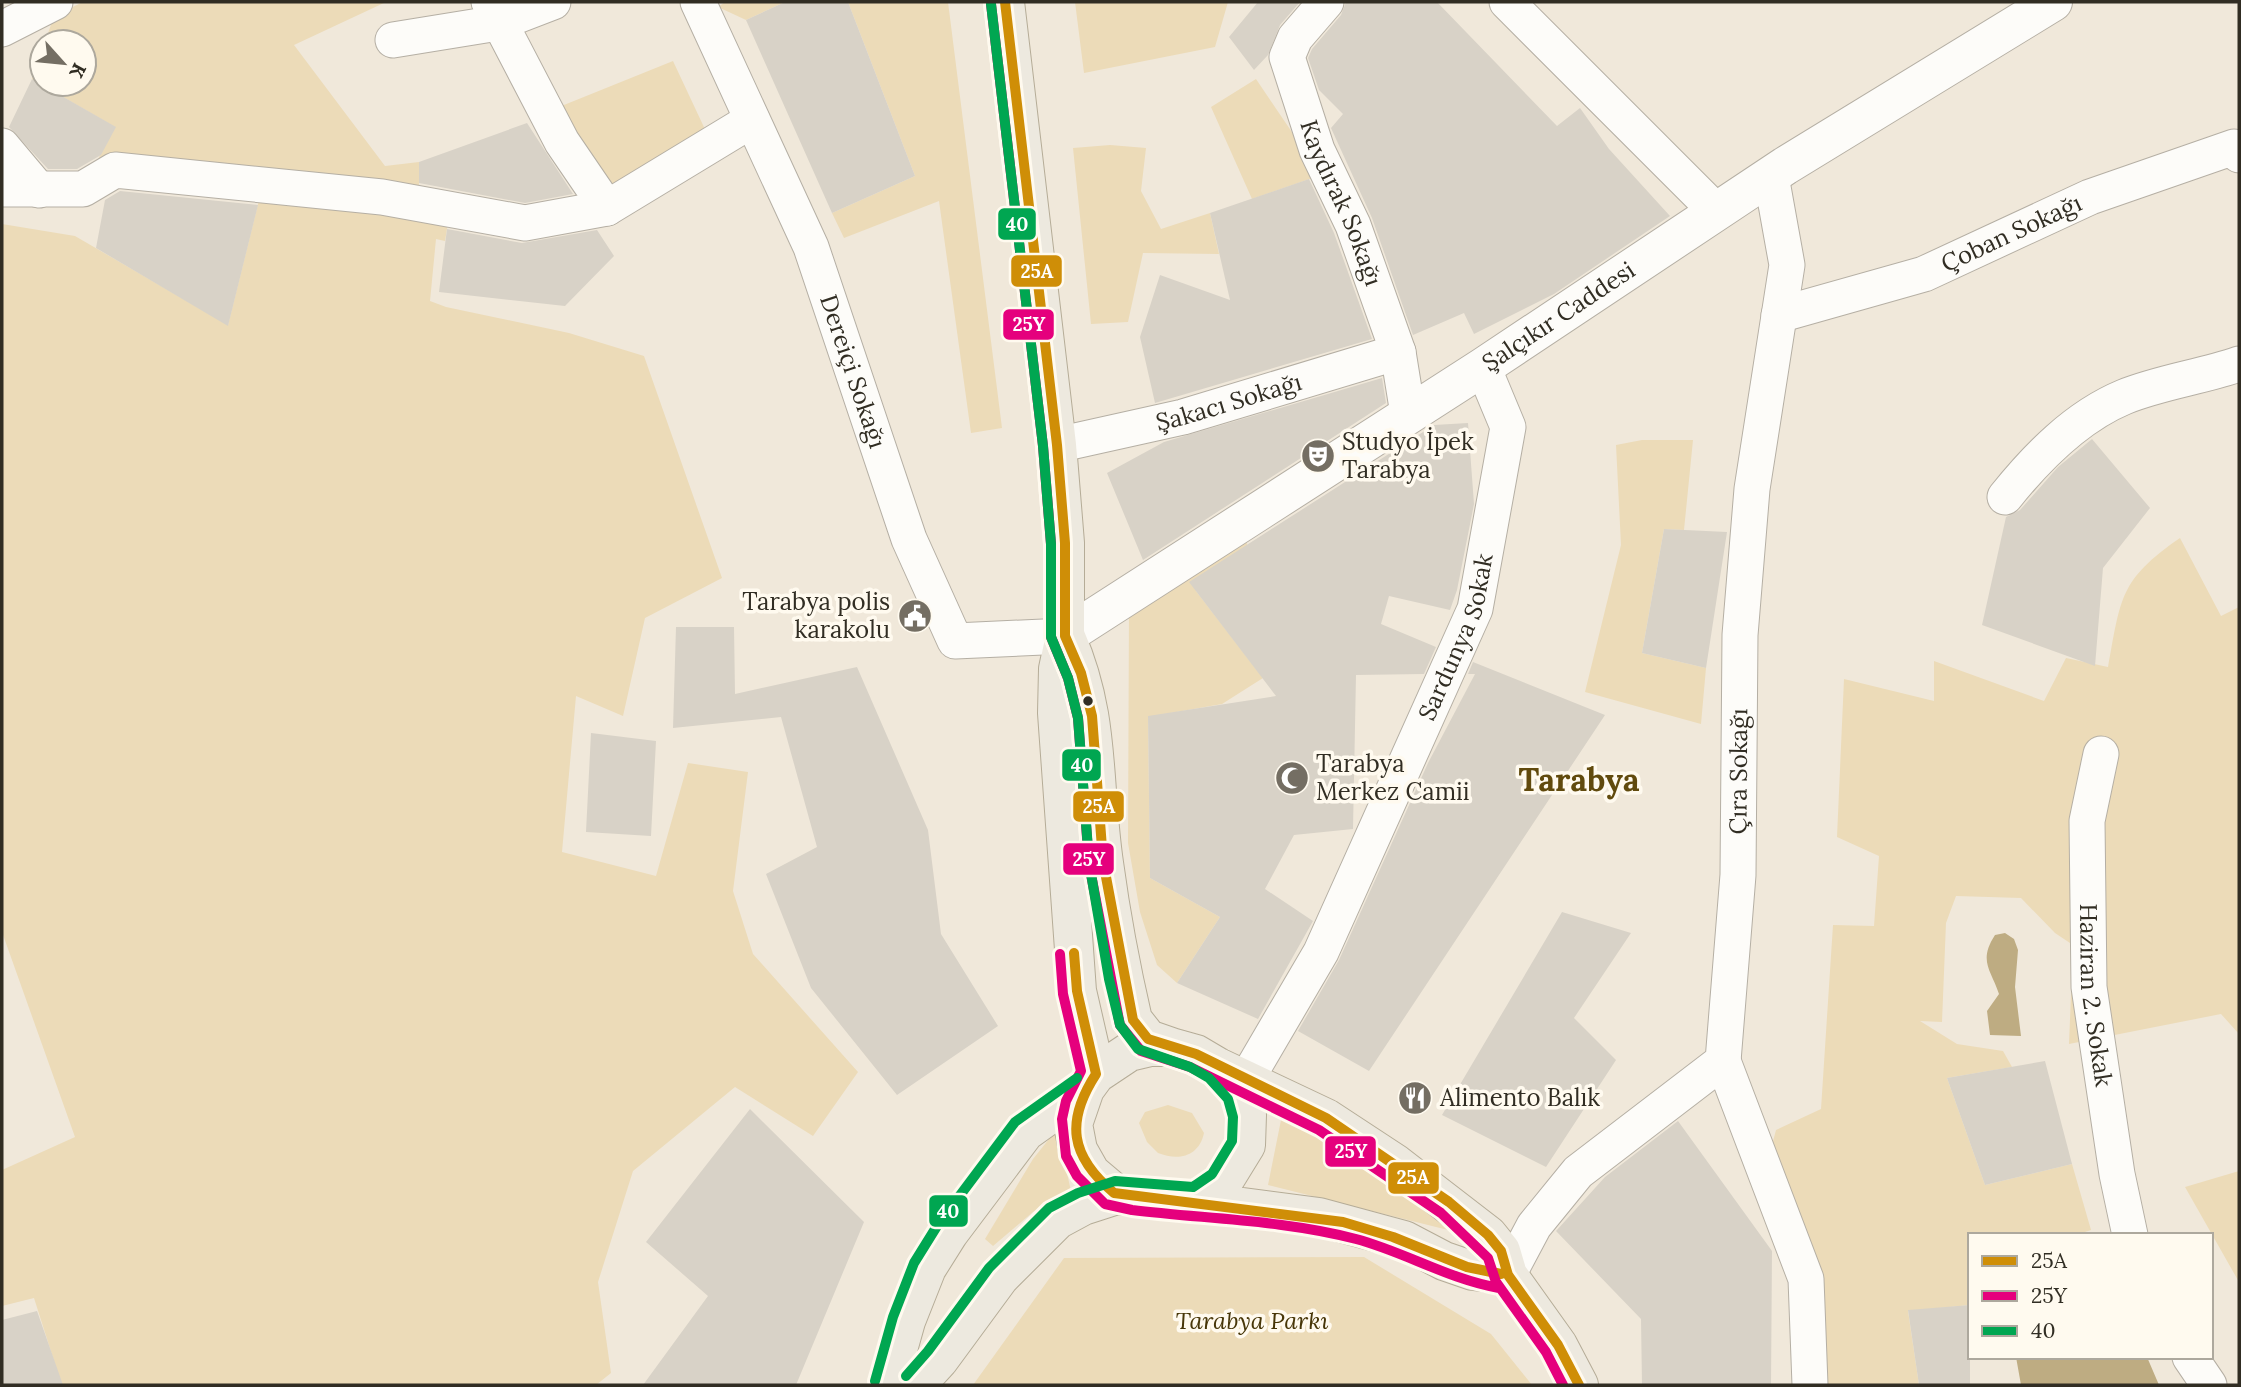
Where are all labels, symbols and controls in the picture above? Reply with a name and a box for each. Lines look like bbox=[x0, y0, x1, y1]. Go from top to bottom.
north arrow bbox=[28, 28, 98, 98]
text: K bbox=[64, 59, 92, 83]
street label: Kaydırak Sokağı bbox=[1293, 116, 1389, 290]
street label: Çoban Sokağı bbox=[1936, 187, 2086, 279]
line badge: 40 bbox=[997, 207, 1037, 241]
text: 40 bbox=[1006, 212, 1028, 236]
line badge: 25A bbox=[1010, 254, 1063, 288]
street label: Şalçıkır Caddesi bbox=[1476, 254, 1641, 378]
text: 25A bbox=[1020, 259, 1054, 283]
street label: Dereiçi Sokağı bbox=[813, 290, 893, 452]
line badge: 25Y bbox=[1002, 308, 1055, 341]
text: 25Y bbox=[1012, 312, 1046, 336]
street label: Şakacı Sokağı bbox=[1153, 366, 1305, 438]
place label: Studyo İpek Tarabya bbox=[1342, 426, 1474, 485]
theatre icon: Studyo İpek Tarabya bbox=[1299, 437, 1337, 475]
street label: Sardunya Sokak bbox=[1411, 551, 1500, 725]
place label: Tarabya polis karakolu bbox=[742, 586, 890, 645]
public building icon: Tarabya polis karakolu bbox=[896, 597, 934, 635]
unlabelled marker bbox=[1081, 694, 1095, 708]
street label: Çıra Sokağı bbox=[1722, 708, 1754, 834]
line badge: 40 bbox=[1061, 748, 1102, 782]
place label: Tarabya Merkez Camii bbox=[1316, 748, 1470, 807]
text: 40 bbox=[1071, 753, 1093, 777]
mosque icon: Tarabya Merkez Camii bbox=[1273, 759, 1311, 797]
district label: Tarabya bbox=[1519, 759, 1640, 800]
line badge: 25A bbox=[1072, 790, 1125, 823]
text: 25A bbox=[1082, 794, 1116, 818]
line badge: 25Y bbox=[1062, 842, 1115, 876]
text: 25Y bbox=[1072, 847, 1106, 871]
street label: Haziran 2. Sokak bbox=[2073, 903, 2120, 1089]
restaurant icon: Alimento Balık bbox=[1396, 1079, 1434, 1117]
place label: Alimento Balık bbox=[1439, 1082, 1600, 1113]
line badge: 25Y bbox=[1324, 1135, 1377, 1168]
text: 25Y bbox=[1334, 1139, 1368, 1163]
line badge: 25A bbox=[1387, 1161, 1440, 1195]
text: 25A bbox=[1396, 1165, 1430, 1189]
line badge: 40 bbox=[928, 1194, 969, 1228]
text: 40 bbox=[937, 1199, 959, 1223]
legend bbox=[1968, 1233, 2213, 1359]
text: 25A bbox=[2031, 1247, 2068, 1274]
text: 25Y bbox=[2031, 1282, 2068, 1309]
park label: Tarabya Parkı bbox=[1176, 1305, 1329, 1336]
text: 40 bbox=[2031, 1317, 2055, 1344]

